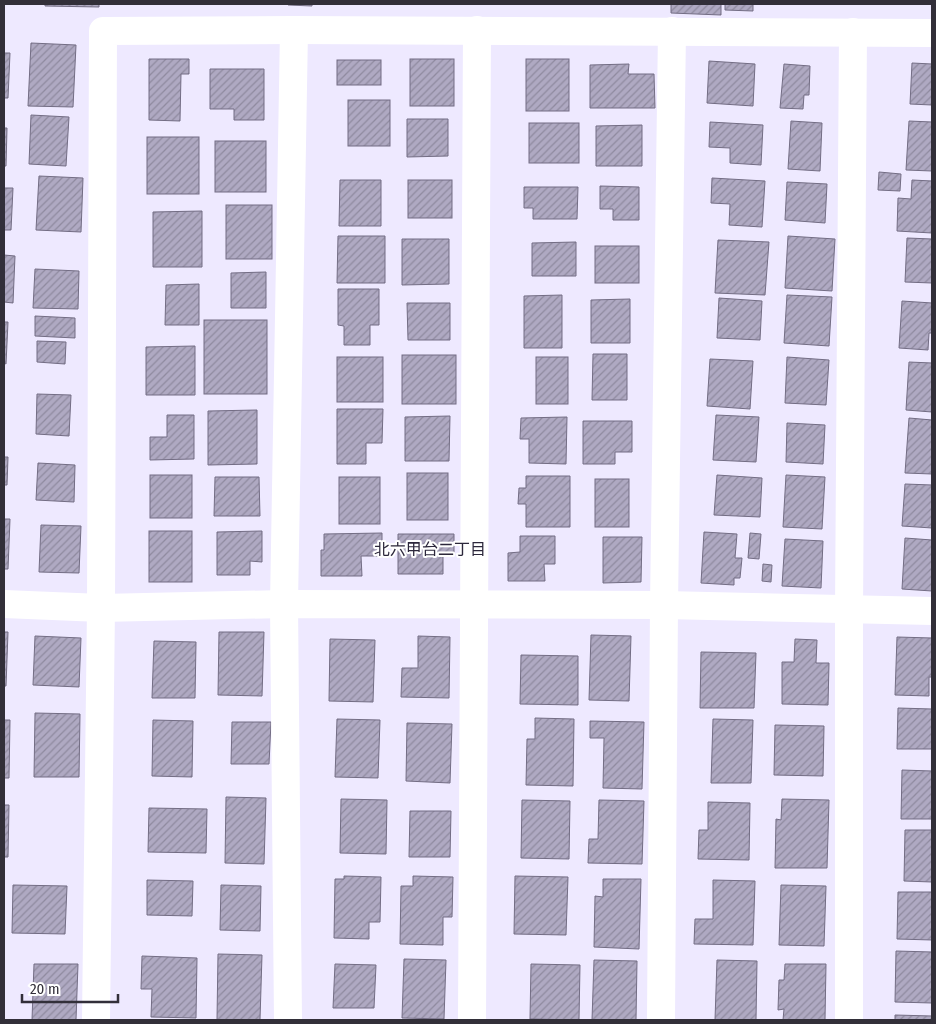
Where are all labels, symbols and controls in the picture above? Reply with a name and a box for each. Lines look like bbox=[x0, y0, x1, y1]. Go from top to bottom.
district label: 北六甲台二丁目 bbox=[374, 540, 486, 559]
scale bar bbox=[22, 972, 119, 1004]
text: 20 m bbox=[30, 980, 60, 998]

